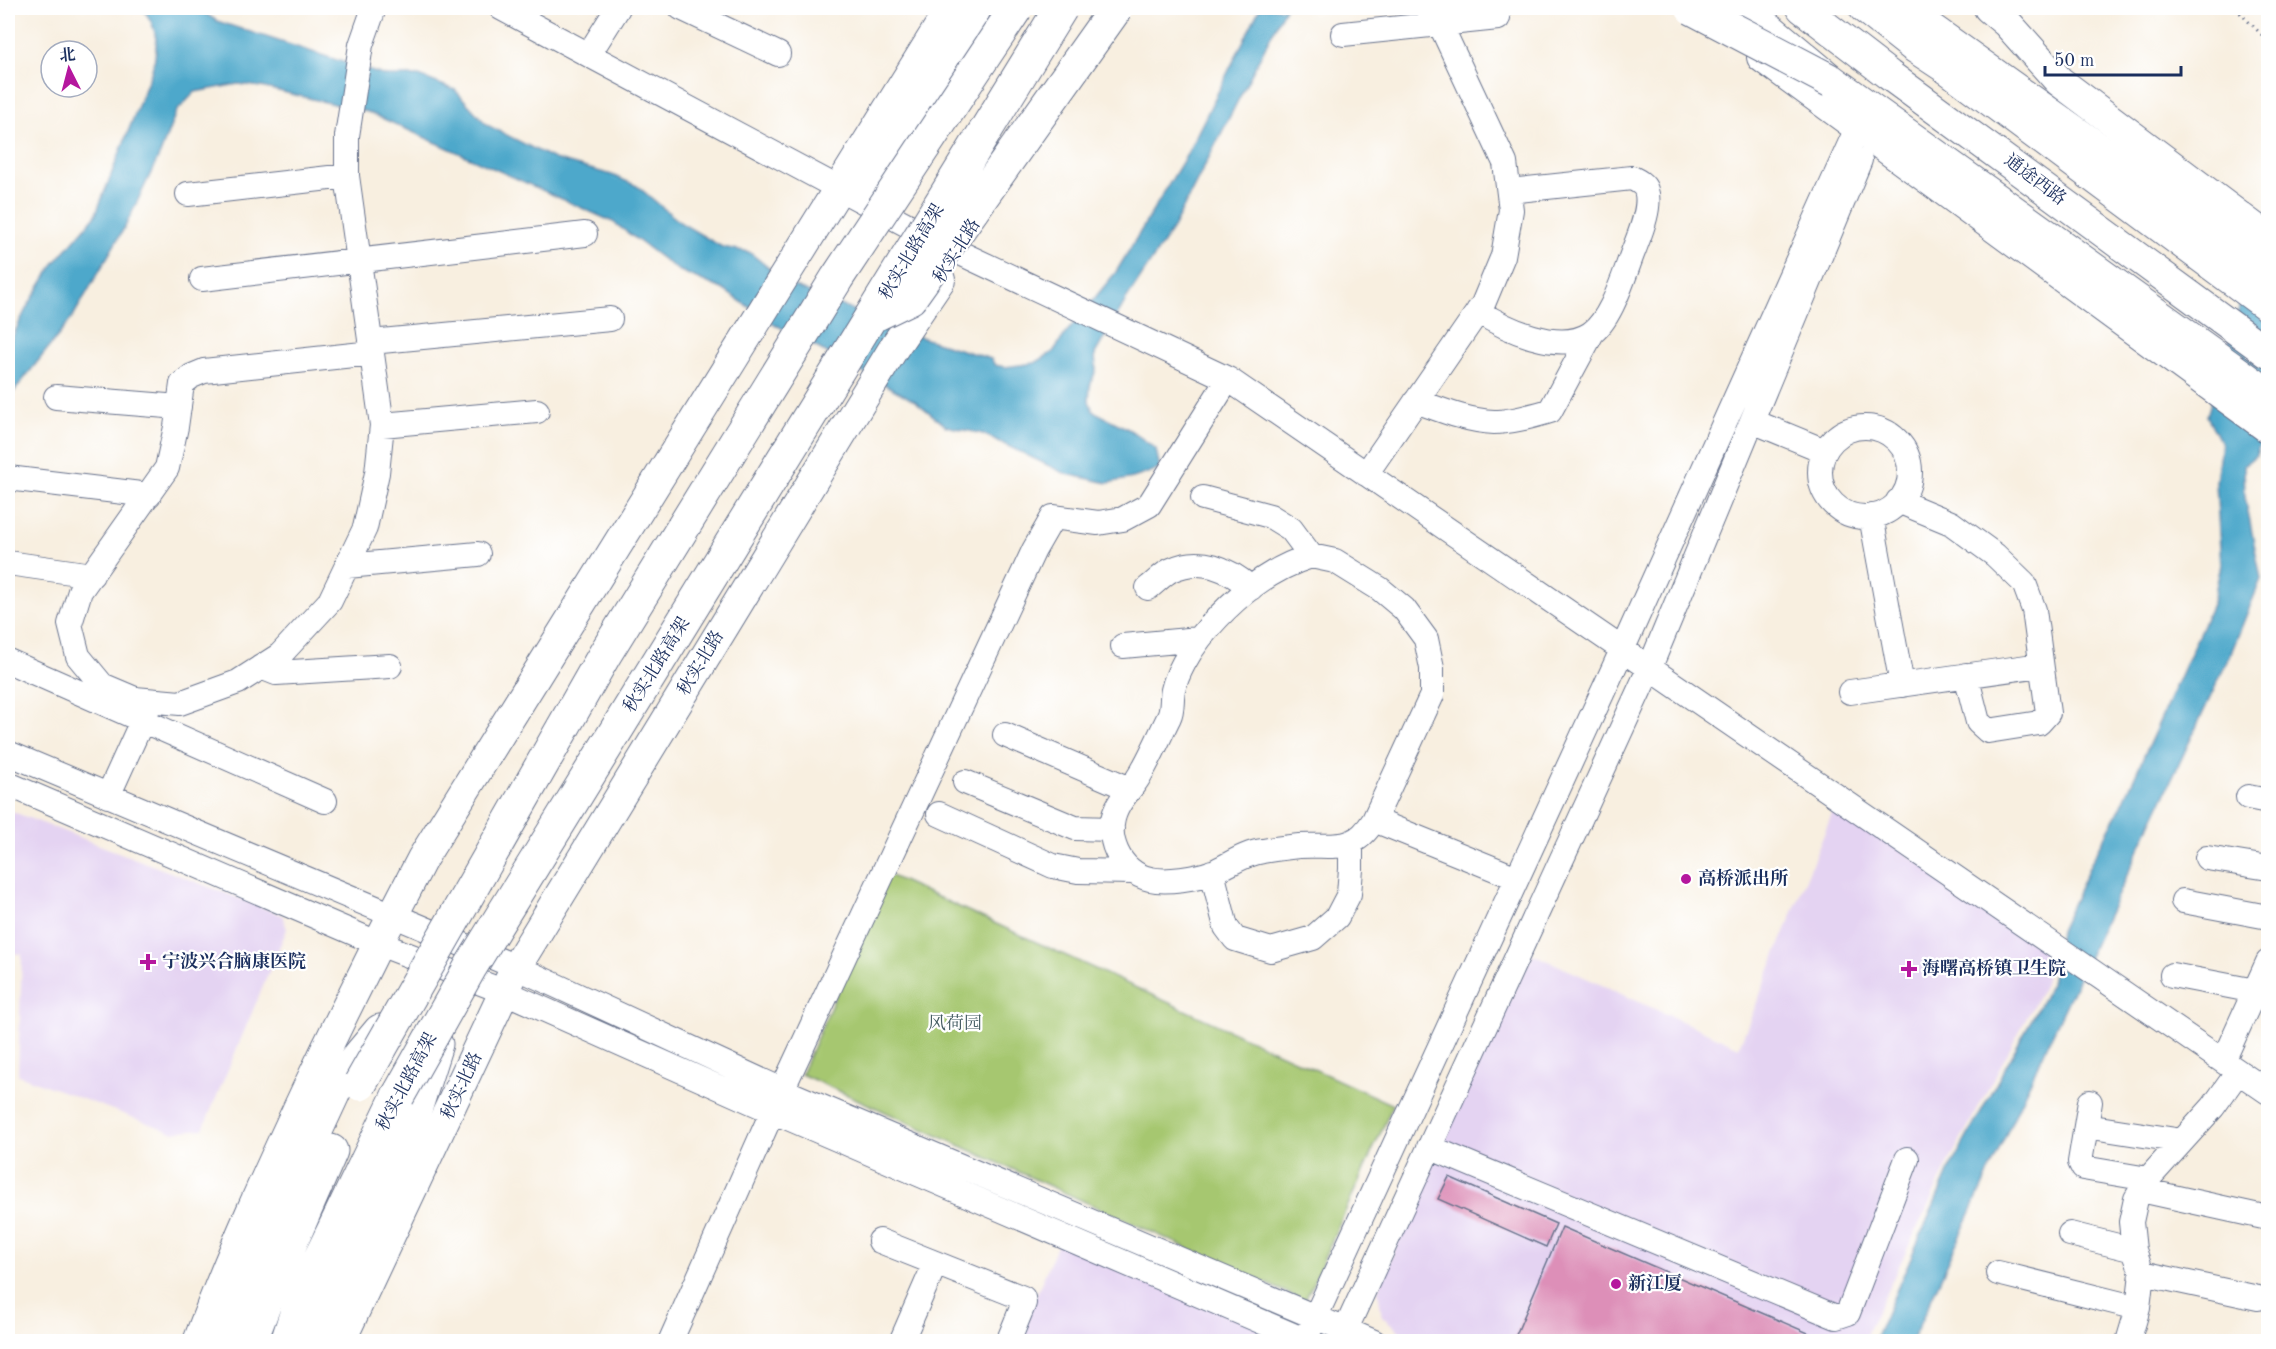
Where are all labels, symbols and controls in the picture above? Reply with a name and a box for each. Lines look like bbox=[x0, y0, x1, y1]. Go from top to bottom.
north arrow bbox=[39, 39, 99, 99]
scale bar bbox=[2045, 39, 2182, 77]
text: 北 bbox=[59, 45, 76, 65]
text: 50 m bbox=[2054, 52, 2094, 70]
street label: 通途西路 bbox=[2001, 150, 2070, 209]
street label: 秋实北路高架 bbox=[875, 200, 948, 303]
street label: 秋实北路 bbox=[929, 215, 984, 286]
street label: 秋实北路高架 bbox=[619, 613, 693, 716]
street label: 秋实北路 bbox=[673, 626, 727, 698]
place label: 高桥派出所 bbox=[1698, 868, 1789, 888]
marker: 高桥派出所 bbox=[1679, 872, 1693, 886]
place label: 宁波兴合脑康医院 bbox=[162, 951, 306, 971]
marker: 宁波兴合脑康医院 bbox=[139, 953, 157, 971]
place label: 海曙高桥镇卫生院 bbox=[1922, 958, 2066, 978]
marker: 海曙高桥镇卫生院 bbox=[1900, 960, 1918, 978]
park label: 风荷园 bbox=[928, 1014, 982, 1033]
street label: 秋实北路高架 bbox=[372, 1029, 440, 1134]
street label: 秋实北路 bbox=[437, 1049, 485, 1122]
place label: 新江厦 bbox=[1628, 1273, 1682, 1293]
marker: 新江厦 bbox=[1609, 1277, 1623, 1291]

